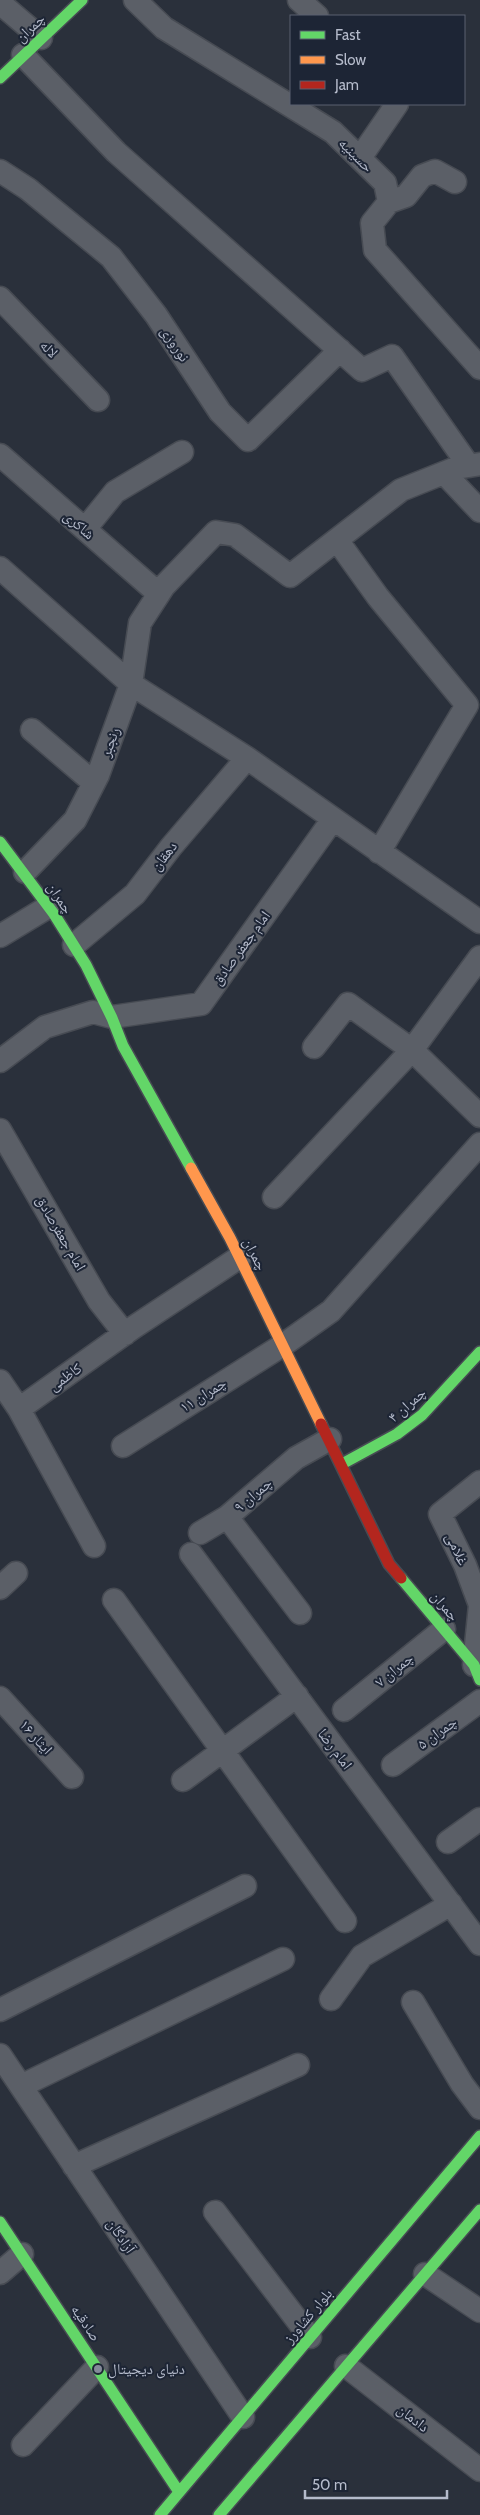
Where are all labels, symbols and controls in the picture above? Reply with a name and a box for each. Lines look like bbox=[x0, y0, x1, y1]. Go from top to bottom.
street label: چمران bbox=[11, 9, 50, 47]
legend bbox=[290, 15, 465, 105]
text: Fast bbox=[335, 26, 360, 44]
text: Slow bbox=[335, 51, 366, 69]
text: Jam bbox=[334, 76, 359, 94]
street label: حسینیه bbox=[335, 134, 377, 176]
street label: نوروزی bbox=[156, 323, 193, 366]
street label: لاله bbox=[36, 336, 62, 362]
street label: شاکری bbox=[59, 507, 98, 544]
street label: رنجبر bbox=[96, 724, 124, 760]
street label: دهقان bbox=[147, 838, 182, 875]
street label: چمران bbox=[42, 879, 77, 918]
street label: امام جعفر صادق bbox=[208, 907, 275, 989]
street label: امام جعفرصادق bbox=[31, 1192, 90, 1274]
street label: چمران bbox=[238, 1235, 271, 1274]
street label: کاظمی bbox=[45, 1359, 86, 1396]
street label: چمران ۱۱ bbox=[177, 1374, 230, 1417]
street label: چمران ۴ bbox=[384, 1383, 431, 1427]
street label: چمران ۹ bbox=[230, 1474, 277, 1517]
street label: غلامی bbox=[441, 1530, 472, 1569]
street label: چمران bbox=[426, 1587, 463, 1626]
street label: چمران ۷ bbox=[371, 1649, 418, 1692]
street label: چمران ۵ bbox=[414, 1712, 461, 1754]
street label: ایثار ۱۶ bbox=[16, 1716, 56, 1758]
street label: امام رضا bbox=[313, 1725, 356, 1774]
street label: آزادگان bbox=[102, 2215, 140, 2258]
street label: بلوار کشاورز bbox=[279, 2285, 336, 2348]
street label: صادقیه bbox=[67, 2301, 105, 2345]
place label: دنیای دیجیتال bbox=[108, 2360, 185, 2379]
marker: دنیای دیجیتال bbox=[92, 2363, 104, 2375]
street label: دادمان bbox=[393, 2400, 432, 2437]
scale bar bbox=[305, 2468, 448, 2500]
text: 50 m bbox=[312, 2476, 347, 2494]

